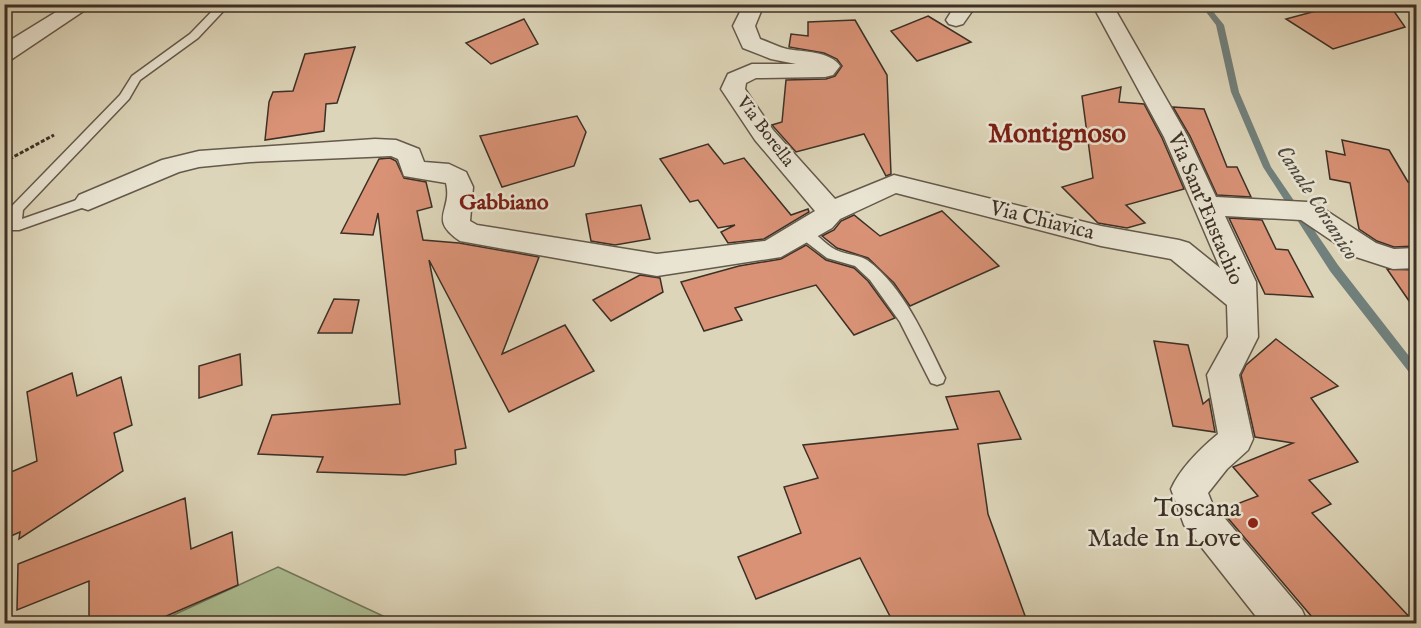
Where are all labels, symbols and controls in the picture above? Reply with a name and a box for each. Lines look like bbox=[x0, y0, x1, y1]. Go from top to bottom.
street label: Via Borella bbox=[730, 91, 799, 172]
district label: Montignoso bbox=[988, 118, 1126, 152]
street label: Via Sant'Eustachio bbox=[1160, 128, 1249, 289]
water label: Canale Corsanico bbox=[1269, 140, 1365, 266]
district label: Gabbiano bbox=[459, 189, 549, 217]
street label: Via Chiavica bbox=[986, 195, 1098, 247]
place label: Toscana Made In Love bbox=[1087, 492, 1242, 555]
marker: Toscana Made In Love bbox=[1246, 516, 1260, 530]

